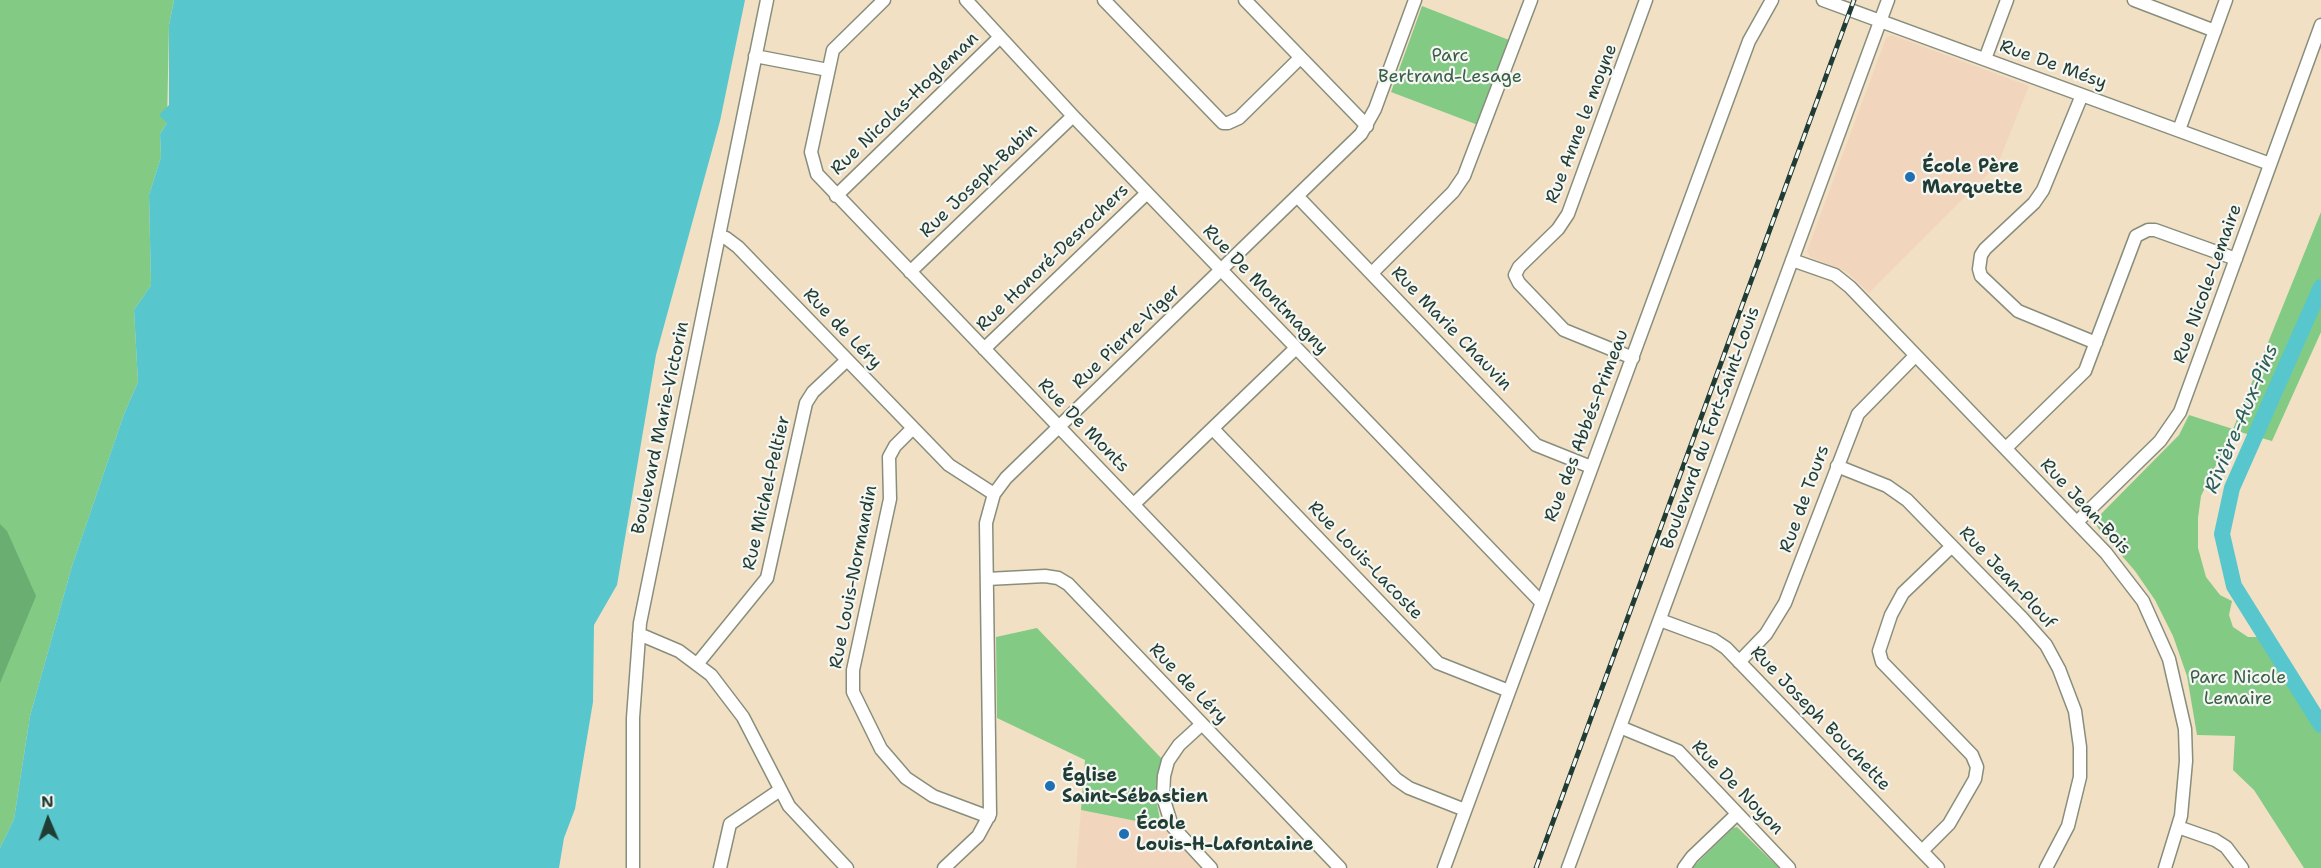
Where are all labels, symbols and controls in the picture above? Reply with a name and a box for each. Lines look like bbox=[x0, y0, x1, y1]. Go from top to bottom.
street label: Rue Nicolas-Hogleman bbox=[827, 28, 983, 180]
street label: Rue De Mésy bbox=[1996, 36, 2110, 94]
street label: Rue Anne le moyne bbox=[1542, 41, 1622, 207]
park label: Parc Bertrand-Lesage bbox=[1378, 45, 1522, 88]
street label: Rue Joseph-Babin bbox=[916, 119, 1042, 243]
place label: École Père Marquette bbox=[1922, 156, 2023, 198]
marker: École Père Marquette bbox=[1903, 170, 1917, 184]
street label: Rue Honoré-Desrochers bbox=[972, 180, 1134, 336]
street label: Rue Nicole-Lemaire bbox=[2169, 201, 2247, 367]
street label: Rue De Montmagny bbox=[1198, 221, 1332, 359]
street label: Rue Marie Chauvin bbox=[1386, 262, 1516, 396]
street label: Rue Pierre-Viger bbox=[1069, 280, 1185, 394]
street label: Rue de Léry bbox=[798, 284, 886, 374]
street label: Boulevard du Fort-Saint-Louis bbox=[1657, 304, 1765, 552]
street label: Boulevard Marie-Victorin bbox=[628, 320, 694, 536]
street label: Rue des Abbés-Primeau bbox=[1540, 327, 1634, 525]
water label: Rivière-Aux-Pins bbox=[2200, 341, 2284, 497]
street label: Rue De Monts bbox=[1033, 375, 1133, 477]
street label: Rue Michel-Peltier bbox=[739, 414, 795, 572]
street label: Rue de Tours bbox=[1776, 442, 1834, 556]
street label: Rue Jean-Bois bbox=[2035, 455, 2135, 559]
street label: Rue Louis-Normandin bbox=[826, 483, 882, 671]
street label: Rue Louis-Lacoste bbox=[1303, 497, 1427, 625]
street label: Rue Jean-Plouf bbox=[1954, 522, 2060, 634]
street label: Rue de Léry bbox=[1144, 639, 1232, 729]
street label: Rue Joseph Bouchette bbox=[1745, 642, 1895, 796]
park label: Parc Nicole Lemaire bbox=[2190, 667, 2286, 710]
street label: Rue De Noyon bbox=[1687, 736, 1787, 840]
place label: Église Saint-Sébastien bbox=[1062, 765, 1208, 808]
marker: Église Saint-Sébastien bbox=[1043, 779, 1057, 793]
north arrow bbox=[18, 790, 78, 850]
text: N bbox=[41, 791, 54, 812]
place label: École Louis-H-Lafontaine bbox=[1136, 813, 1314, 856]
marker: École Louis-H-Lafontaine bbox=[1117, 827, 1131, 841]

